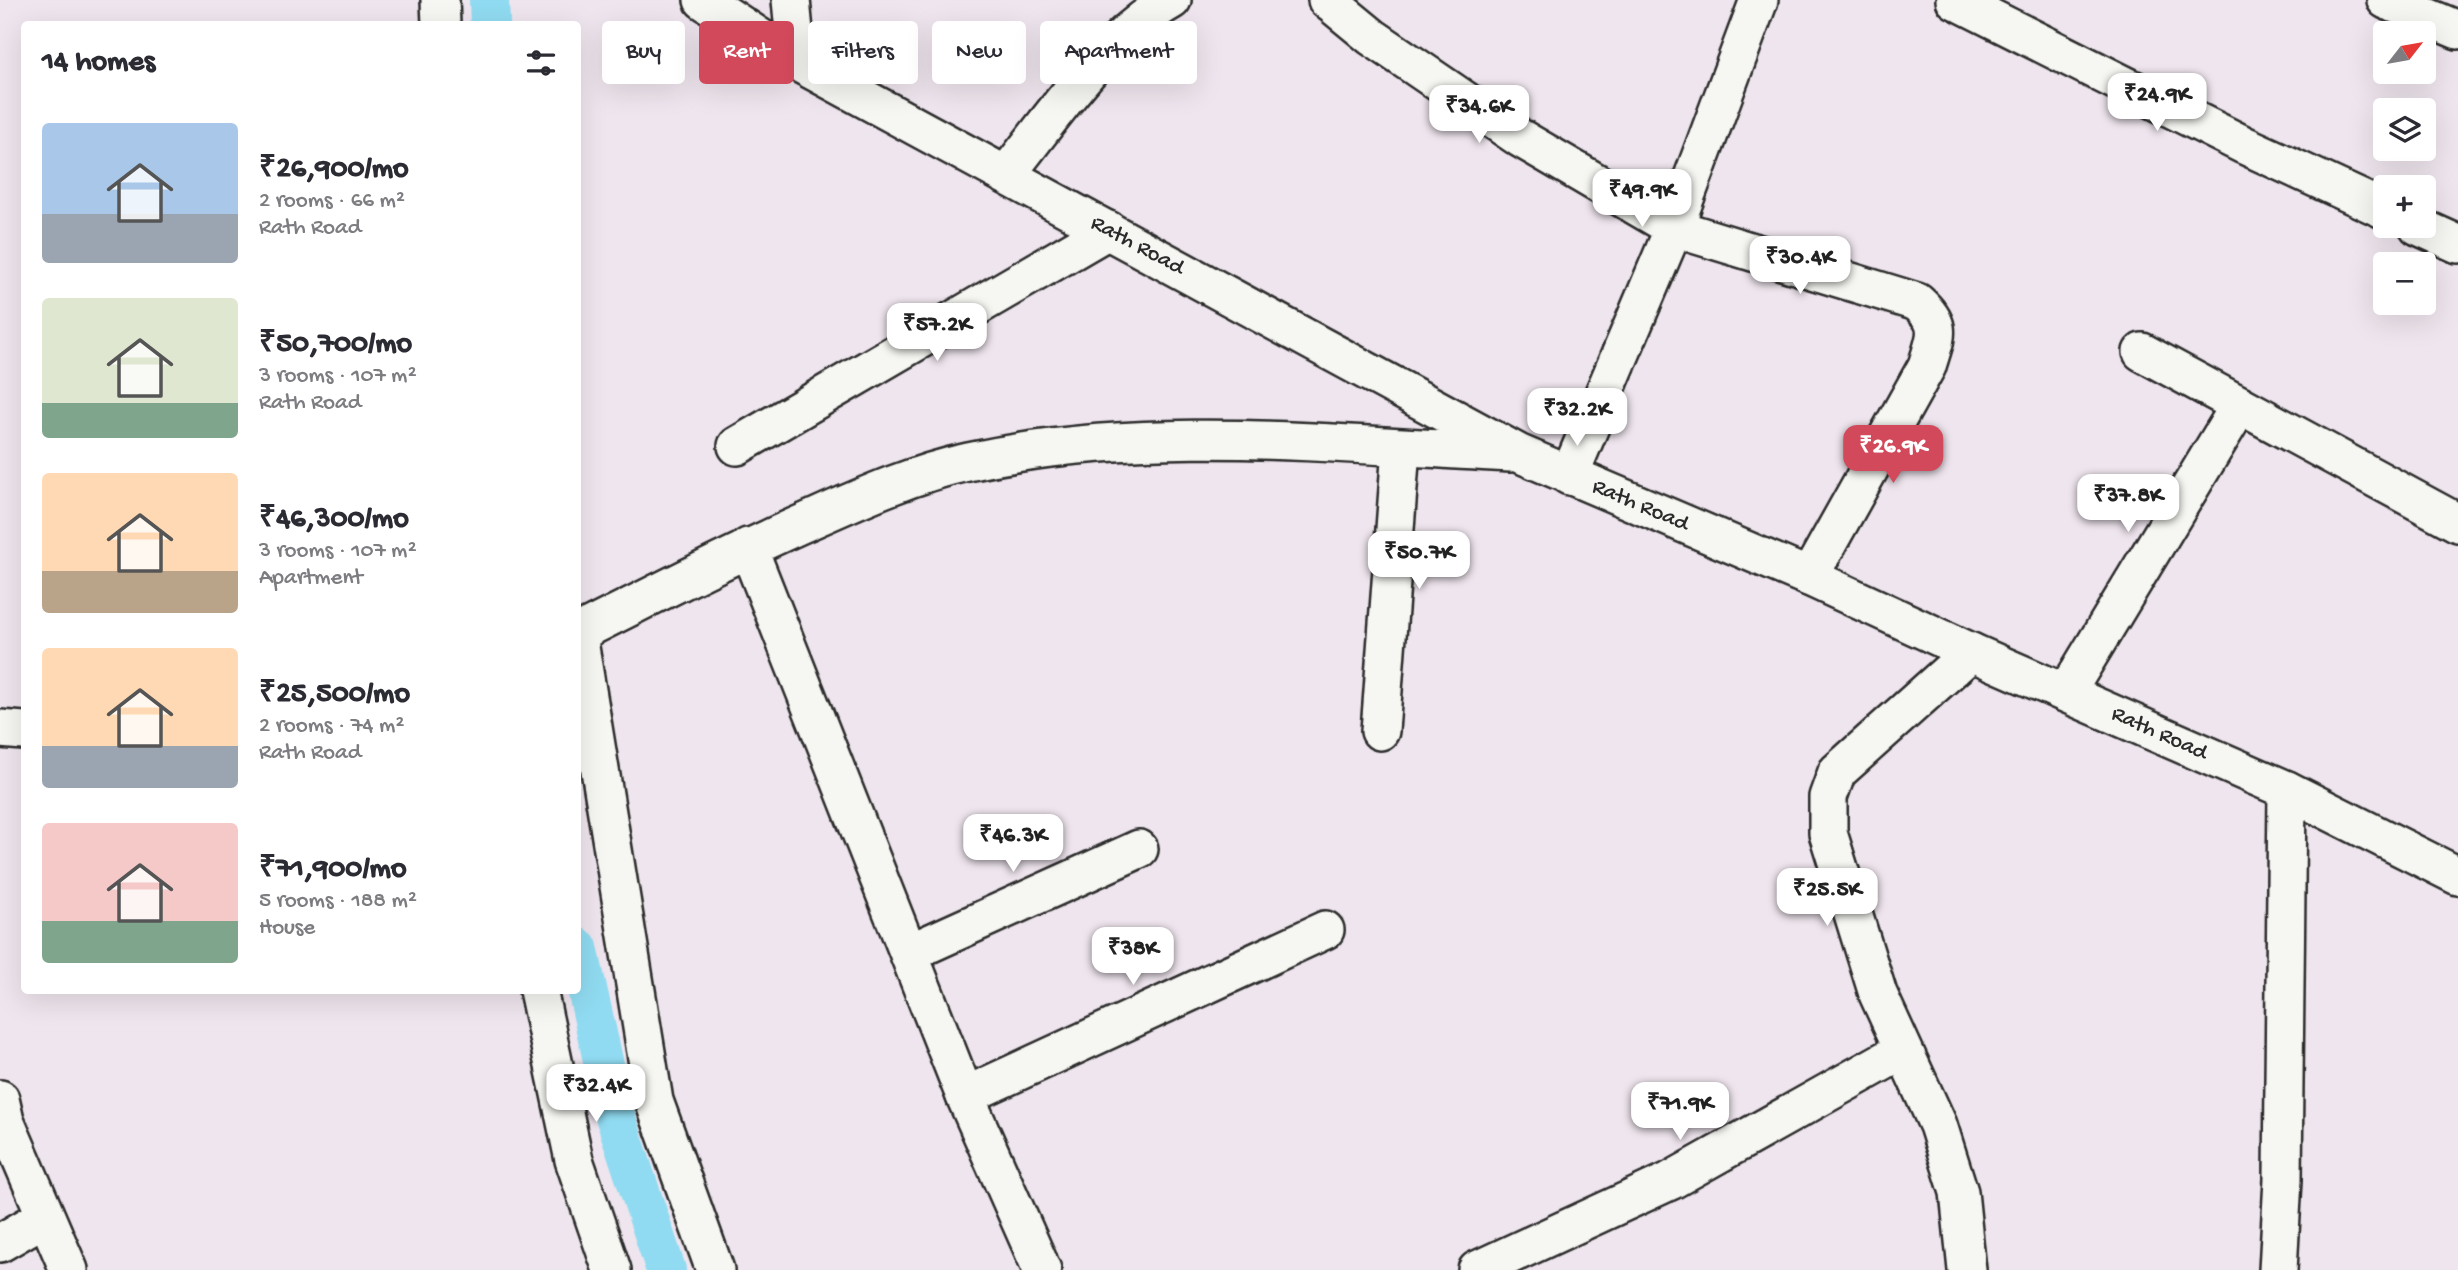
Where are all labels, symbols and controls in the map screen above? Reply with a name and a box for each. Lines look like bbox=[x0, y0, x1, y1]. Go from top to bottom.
chip: Buy bbox=[602, 21, 685, 84]
chip: Rent bbox=[699, 21, 794, 84]
chip: Filters bbox=[808, 21, 918, 84]
chip: New bbox=[932, 21, 1026, 84]
chip: Apartment bbox=[1040, 21, 1197, 84]
north arrow bbox=[2373, 21, 2436, 84]
map controls bbox=[2373, 21, 2436, 315]
icon: filters bbox=[522, 44, 560, 82]
text: 14 homes bbox=[42, 46, 155, 81]
pin: ₹24.9K bbox=[2100, 74, 2214, 133]
text: ₹24.9K bbox=[2124, 82, 2190, 109]
pin: ₹34.6K bbox=[1422, 86, 1536, 145]
text: ₹34.6K bbox=[1445, 94, 1513, 121]
button: layers bbox=[2373, 98, 2436, 161]
icon: home bbox=[98, 151, 182, 235]
text: ₹26,900/mo bbox=[259, 153, 409, 188]
pin: ₹49.9K bbox=[1585, 170, 1699, 229]
button: + bbox=[2373, 175, 2436, 238]
text: ₹49.9K bbox=[1609, 178, 1675, 205]
text: 2 rooms · 66 m² bbox=[259, 188, 405, 215]
street label: Rath Road bbox=[1086, 210, 1190, 283]
text: Rath Road bbox=[259, 215, 361, 242]
pin: ₹30.4K bbox=[1743, 236, 1857, 296]
text: ₹30.4K bbox=[1766, 245, 1834, 272]
button: − bbox=[2373, 252, 2436, 315]
pin: ₹57.2K bbox=[880, 304, 994, 363]
text: ₹57.2K bbox=[903, 312, 971, 339]
icon: home bbox=[98, 326, 182, 410]
text: ₹50,700/mo bbox=[259, 328, 412, 363]
text: 3 rooms · 107 m² bbox=[259, 363, 417, 390]
pin: ₹32.2K bbox=[1520, 388, 1634, 448]
text: Rath Road bbox=[259, 390, 361, 417]
text: ₹32.2K bbox=[1543, 397, 1611, 424]
pin: ₹26.9K bbox=[1836, 426, 1950, 485]
text: ₹26.9K bbox=[1859, 434, 1927, 461]
street label: Rath Road bbox=[1588, 474, 1694, 539]
pin: ₹37.8K bbox=[2071, 475, 2185, 534]
text: ₹37.8K bbox=[2093, 483, 2163, 510]
icon: home bbox=[98, 501, 182, 585]
text: ₹46,300/mo bbox=[259, 503, 409, 538]
pin: ₹50.7K bbox=[1362, 532, 1476, 591]
text: 3 rooms · 107 m² bbox=[259, 538, 417, 565]
text: ₹50.7K bbox=[1384, 540, 1454, 567]
text: Apartment bbox=[259, 565, 363, 592]
icon: home bbox=[98, 676, 182, 760]
text: ₹25,500/mo bbox=[259, 678, 410, 713]
street label: Rath Road bbox=[2107, 701, 2213, 768]
text: 2 rooms · 74 m² bbox=[259, 713, 404, 740]
text: Rath Road bbox=[259, 740, 361, 767]
pin: ₹46.3K bbox=[956, 814, 1070, 874]
text: ₹46.3K bbox=[979, 823, 1047, 850]
icon: home bbox=[98, 851, 182, 935]
text: ₹71,900/mo bbox=[259, 853, 406, 888]
pin: ₹25.5K bbox=[1770, 869, 1884, 928]
text: ₹25.5K bbox=[1793, 877, 1861, 904]
text: 5 rooms · 188 m² bbox=[259, 888, 417, 915]
text: House bbox=[259, 915, 315, 942]
pin: ₹38K bbox=[1092, 928, 1174, 987]
text: ₹38K bbox=[1108, 936, 1158, 963]
pin: ₹32.4K bbox=[539, 1064, 653, 1124]
text: ₹32.4K bbox=[562, 1073, 630, 1100]
pin: ₹71.9K bbox=[1623, 1082, 1737, 1142]
text: ₹71.9K bbox=[1647, 1091, 1713, 1118]

